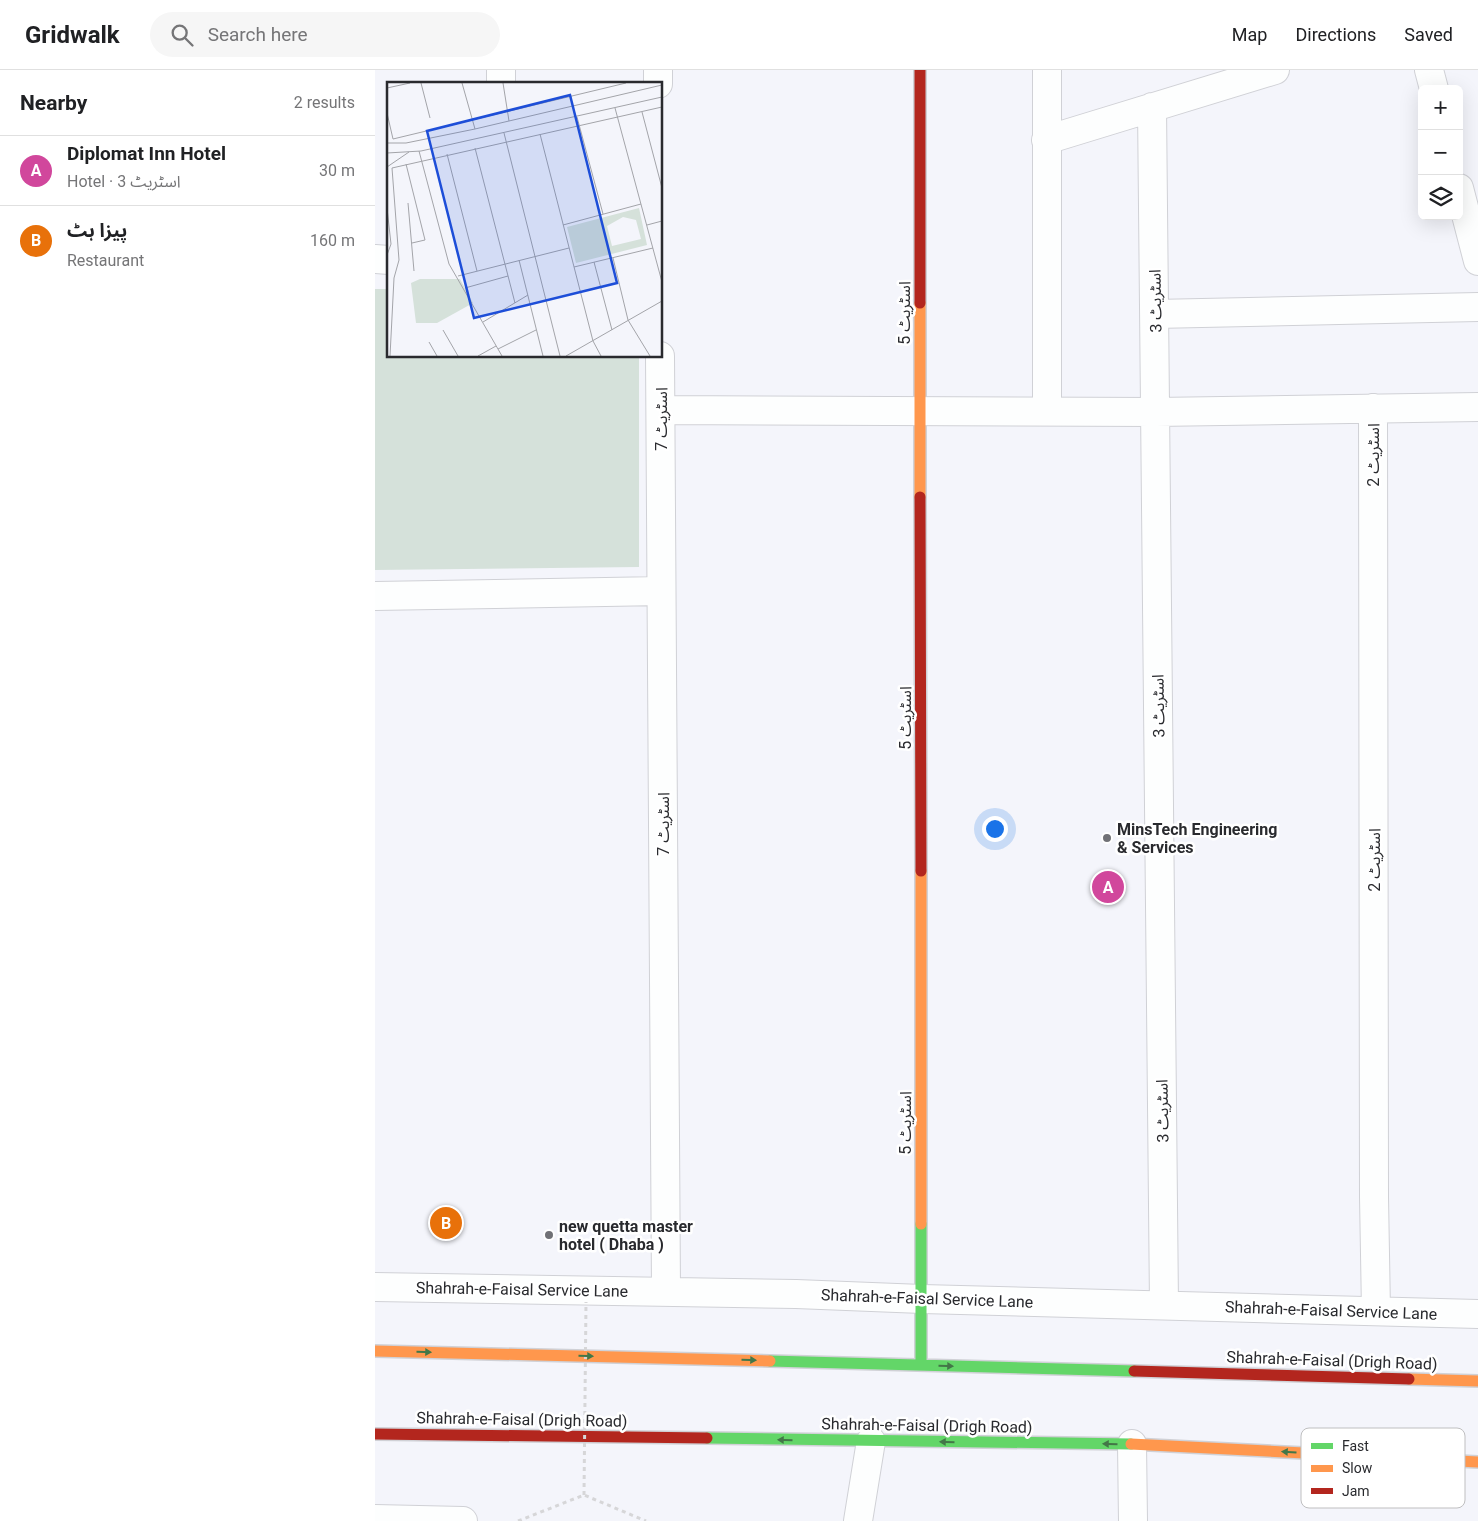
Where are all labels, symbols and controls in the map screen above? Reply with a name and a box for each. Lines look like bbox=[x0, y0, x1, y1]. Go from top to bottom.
search box bbox=[150, 12, 500, 57]
text: Gridwalk bbox=[25, 21, 120, 49]
icon: search bbox=[168, 21, 196, 49]
text: Search here bbox=[208, 23, 308, 46]
text: Map bbox=[1232, 24, 1267, 45]
text: Directions bbox=[1295, 24, 1376, 45]
text: Saved bbox=[1404, 24, 1453, 45]
inset map bbox=[387, 82, 663, 358]
map controls bbox=[1418, 85, 1463, 220]
button: + bbox=[1418, 85, 1463, 130]
text: Nearby bbox=[20, 91, 87, 115]
text: 2 results bbox=[294, 93, 355, 112]
button: − bbox=[1418, 130, 1463, 175]
text: Diplomat Inn Hotel bbox=[67, 142, 226, 165]
text: A bbox=[31, 161, 41, 180]
text: 30 m bbox=[319, 161, 355, 180]
text: Hotel · اسٹریٹ 3 bbox=[67, 172, 181, 191]
button: layers bbox=[1418, 175, 1463, 220]
text: پیزا ہٹ bbox=[67, 219, 127, 242]
text: B bbox=[31, 231, 41, 250]
text: 160 m bbox=[310, 231, 355, 250]
text: Restaurant bbox=[67, 251, 144, 270]
street label: اسٹریٹ 3 bbox=[1145, 269, 1166, 333]
street label: اسٹریٹ 5 bbox=[895, 281, 914, 345]
street label: اسٹریٹ 7 bbox=[652, 387, 671, 451]
street label: اسٹریٹ 2 bbox=[1364, 423, 1383, 487]
street label: اسٹریٹ 3 bbox=[1148, 674, 1169, 738]
street label: اسٹریٹ 5 bbox=[896, 686, 915, 750]
street label: اسٹریٹ 7 bbox=[654, 792, 673, 856]
your location bbox=[982, 816, 1008, 842]
place label: MinsTech Engineering & Services bbox=[1117, 820, 1277, 857]
street label: اسٹریٹ 2 bbox=[1365, 828, 1384, 892]
marker: MinsTech Engineering & Services bbox=[1101, 832, 1113, 844]
pin: A bbox=[1092, 868, 1124, 906]
street label: اسٹریٹ 3 bbox=[1152, 1079, 1173, 1143]
street label: اسٹریٹ 5 bbox=[896, 1091, 915, 1155]
pin: B bbox=[430, 1204, 462, 1242]
place label: new quetta master hotel ( Dhaba ) bbox=[559, 1217, 693, 1254]
marker: new quetta master hotel ( Dhaba ) bbox=[543, 1229, 555, 1241]
street label: Shahrah-e-Faisal Service Lane bbox=[416, 1278, 628, 1301]
street label: Shahrah-e-Faisal Service Lane bbox=[820, 1285, 1033, 1312]
street label: Shahrah-e-Faisal Service Lane bbox=[1224, 1297, 1437, 1324]
street label: Shahrah-e-Faisal (Drigh Road) bbox=[1226, 1347, 1438, 1374]
one-way arrow bbox=[416, 1349, 432, 1357]
one-way arrow bbox=[578, 1352, 594, 1360]
one-way arrow bbox=[741, 1357, 757, 1365]
one-way arrow bbox=[938, 1362, 954, 1370]
street label: Shahrah-e-Faisal (Drigh Road) bbox=[416, 1408, 628, 1431]
street label: Shahrah-e-Faisal (Drigh Road) bbox=[821, 1414, 1033, 1437]
legend bbox=[1301, 1428, 1465, 1508]
one-way arrow bbox=[776, 1435, 792, 1443]
one-way arrow bbox=[939, 1438, 955, 1446]
text: Fast bbox=[1342, 1438, 1369, 1454]
one-way arrow bbox=[1101, 1440, 1117, 1448]
one-way arrow bbox=[1281, 1448, 1297, 1456]
text: Slow bbox=[1342, 1460, 1373, 1476]
text: Jam bbox=[1342, 1483, 1370, 1499]

